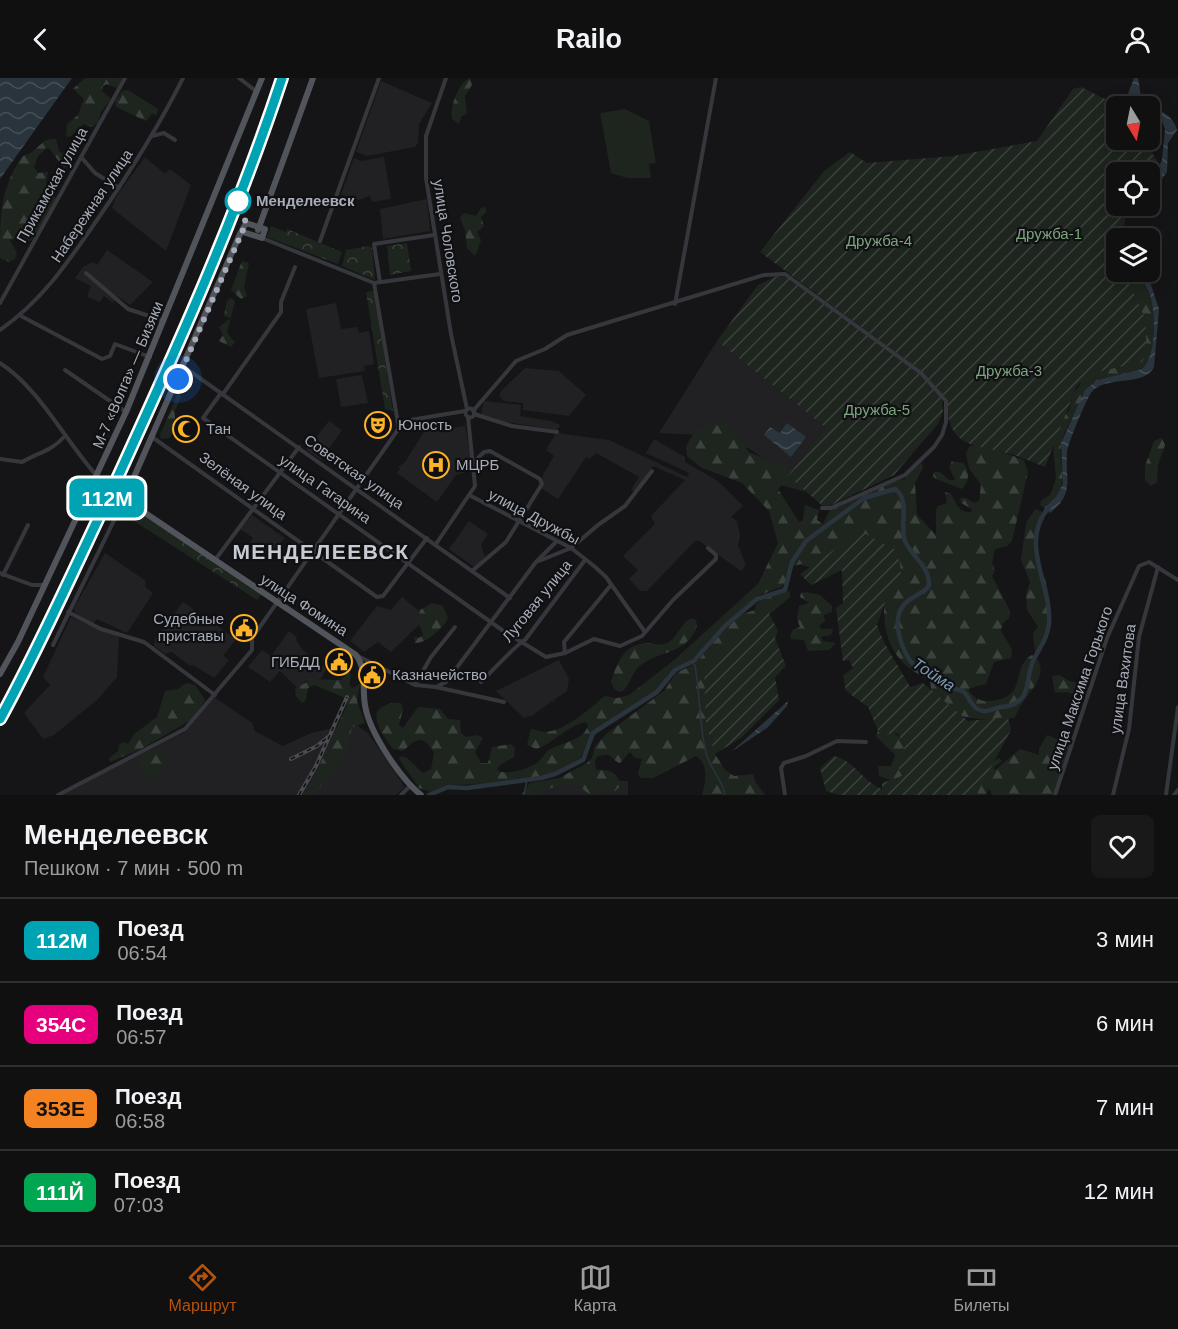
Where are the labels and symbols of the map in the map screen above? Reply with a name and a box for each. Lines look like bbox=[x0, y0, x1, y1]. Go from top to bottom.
north arrow bbox=[1106, 96, 1160, 150]
street label: Прикамская улица bbox=[13, 124, 91, 245]
street label: Набережная улица bbox=[47, 145, 136, 265]
street label: улица Чоловского bbox=[430, 178, 467, 304]
marker: Менделеевск bbox=[225, 188, 251, 214]
place label: Менделеевск bbox=[256, 192, 355, 209]
park label: Дружба-1 bbox=[1016, 225, 1082, 242]
park label: Дружба-4 bbox=[846, 232, 912, 249]
street label: М-7 «Волга» — Бизяки bbox=[89, 299, 166, 451]
park label: Дружба-3 bbox=[976, 362, 1042, 379]
your location bbox=[163, 364, 193, 394]
park label: Дружба-5 bbox=[844, 401, 910, 418]
theatre icon: Юность bbox=[363, 410, 393, 440]
mosque icon: Тан bbox=[171, 414, 201, 444]
place label: Юность bbox=[398, 416, 452, 433]
place label: Тан bbox=[206, 420, 231, 437]
street label: Советская улица bbox=[301, 431, 408, 513]
street label: Зелёная улица bbox=[196, 448, 291, 523]
hospital icon: МЦРБ bbox=[421, 450, 451, 480]
street label: улица Гагарина bbox=[276, 451, 375, 527]
place label: МЦРБ bbox=[456, 456, 500, 473]
line badge: 112М bbox=[65, 478, 149, 518]
street label: улица Дружбы bbox=[486, 485, 583, 548]
district label: МЕНДЕЛЕЕВСК bbox=[232, 540, 410, 563]
street label: Луговая улица bbox=[498, 556, 575, 645]
street label: улица Фомина bbox=[258, 570, 352, 639]
street label: улица Максима Горького bbox=[1043, 604, 1116, 772]
place label: Судебные приставы bbox=[153, 610, 224, 644]
public building icon: Судебные приставы bbox=[229, 613, 259, 643]
street label: улица Вахитова bbox=[1106, 622, 1139, 735]
public building icon: ГИБДД bbox=[324, 647, 354, 677]
place label: ГИБДД bbox=[271, 653, 320, 670]
water label: Тойма bbox=[909, 655, 958, 694]
public building icon: Казначейство bbox=[357, 660, 387, 690]
place label: Казначейство bbox=[392, 666, 487, 683]

